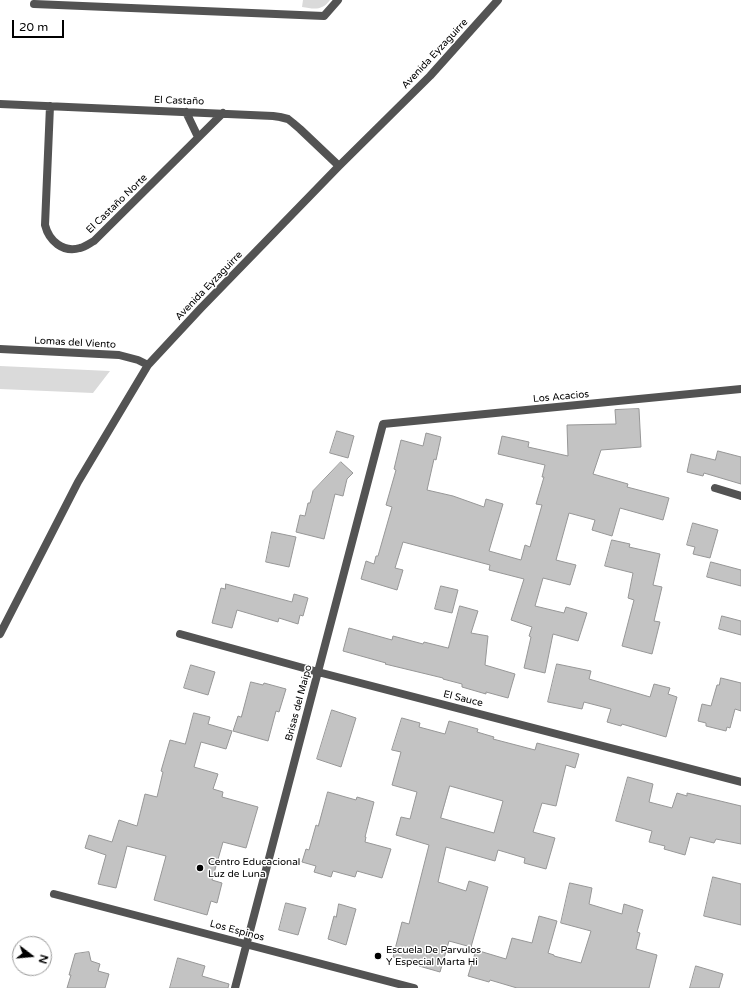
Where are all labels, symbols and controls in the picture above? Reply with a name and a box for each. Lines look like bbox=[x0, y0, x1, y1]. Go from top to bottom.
scale bar bbox=[14, 12, 66, 38]
street label: Avenida Eyzaguirre bbox=[399, 17, 471, 91]
text: 20 m bbox=[19, 20, 48, 34]
street label: El Castaño bbox=[154, 94, 204, 108]
street label: El Castaño Norte bbox=[84, 172, 150, 236]
street label: Avenida Eyzaguirre bbox=[173, 249, 245, 323]
street label: Lomas del Viento bbox=[34, 335, 116, 351]
street label: Los Acacios bbox=[532, 389, 590, 405]
street label: Brisas del Maipo bbox=[283, 664, 315, 742]
street label: El Sauce bbox=[442, 688, 484, 710]
place label: Centro Educacional Luz de Luna bbox=[208, 856, 300, 880]
marker: Centro Educacional Luz de Luna bbox=[195, 863, 205, 873]
street label: Los Espinos bbox=[208, 918, 266, 944]
north arrow bbox=[12, 936, 52, 976]
place label: Escuela De Parvulos Y Especial Marta Hi bbox=[386, 944, 481, 968]
marker: Escuela De Parvulos Y Especial Marta Hi bbox=[373, 951, 383, 961]
text: N bbox=[36, 953, 51, 965]

